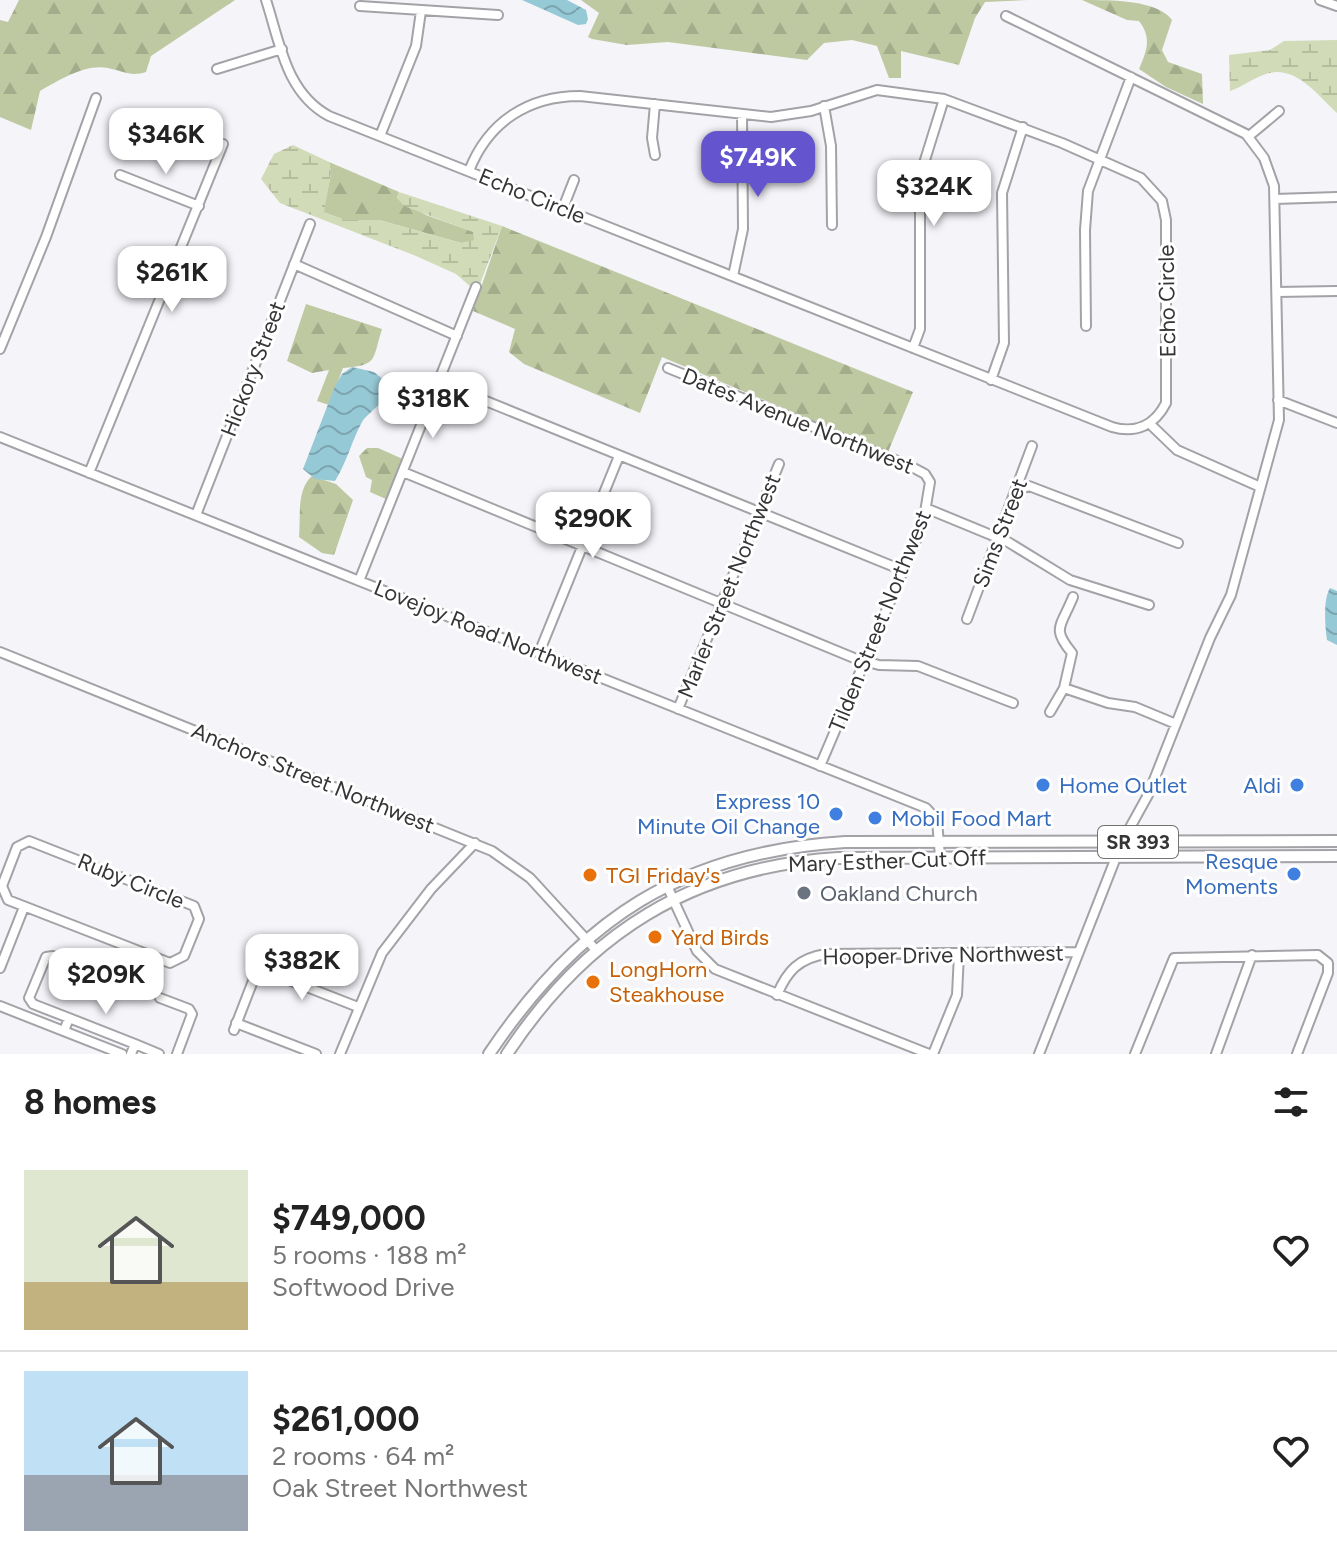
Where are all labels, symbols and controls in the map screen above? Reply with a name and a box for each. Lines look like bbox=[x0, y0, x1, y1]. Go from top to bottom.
pin: $346K bbox=[110, 108, 222, 176]
text: $346K bbox=[127, 118, 205, 150]
pin: $749K bbox=[702, 131, 814, 199]
text: $749K bbox=[719, 141, 797, 173]
pin: $324K bbox=[878, 160, 990, 228]
street label: Echo Circle bbox=[475, 162, 589, 230]
text: $324K bbox=[895, 170, 973, 202]
street label: Echo Circle bbox=[1153, 244, 1181, 358]
pin: $261K bbox=[116, 246, 228, 314]
text: $261K bbox=[136, 256, 208, 288]
street label: Hickory Street bbox=[215, 298, 291, 440]
street label: Dates Avenue Northwest bbox=[678, 362, 918, 480]
pin: $318K bbox=[377, 372, 489, 440]
text: $318K bbox=[396, 382, 470, 414]
street label: Marler Street Northwest bbox=[672, 470, 786, 702]
street label: Sims Street bbox=[967, 475, 1033, 591]
pin: $290K bbox=[537, 492, 649, 560]
text: $290K bbox=[554, 502, 632, 534]
street label: Tilden Street Northwest bbox=[823, 506, 937, 736]
street label: Lovejoy Road Northwest bbox=[370, 574, 606, 690]
street label: Anchors Street Northwest bbox=[188, 717, 438, 839]
place label: Home Outlet bbox=[1059, 772, 1187, 799]
place label: Aldi bbox=[1243, 772, 1281, 799]
marker: Home Outlet bbox=[1034, 776, 1052, 794]
marker: Aldi bbox=[1288, 776, 1306, 794]
place label: Express 10 Minute Oil Change bbox=[637, 788, 820, 840]
marker: Express 10 Minute Oil Change bbox=[827, 805, 845, 823]
place label: Mobil Food Mart bbox=[891, 805, 1052, 832]
marker: Mobil Food Mart bbox=[866, 809, 884, 827]
road number: SR 393 bbox=[1098, 826, 1178, 858]
street label: Mary Esther Cut Off bbox=[787, 844, 987, 878]
street label: Ruby Circle bbox=[74, 847, 188, 915]
place label: Resque Moments bbox=[1185, 848, 1278, 900]
place label: TGI Friday's bbox=[606, 862, 720, 889]
marker: Resque Moments bbox=[1285, 865, 1303, 883]
marker: TGI Friday's bbox=[581, 866, 599, 884]
place label: Oakland Church bbox=[820, 880, 978, 907]
marker: Oakland Church bbox=[795, 884, 813, 902]
place label: Yard Birds bbox=[671, 924, 769, 951]
marker: Yard Birds bbox=[646, 928, 664, 946]
pin: $382K bbox=[246, 934, 358, 1002]
street label: Hooper Drive Northwest bbox=[822, 939, 1064, 971]
text: $382K bbox=[263, 944, 341, 976]
pin: $209K bbox=[50, 948, 162, 1016]
place label: LongHorn Steakhouse bbox=[609, 956, 724, 1008]
text: $209K bbox=[67, 958, 145, 990]
marker: LongHorn Steakhouse bbox=[584, 973, 602, 991]
icon: filters bbox=[1269, 1080, 1313, 1124]
text: 8 homes bbox=[24, 1082, 156, 1123]
text: $749,000 bbox=[272, 1198, 426, 1239]
icon: home bbox=[88, 1202, 184, 1298]
icon: heart bbox=[1269, 1228, 1313, 1272]
text: 5 rooms · 188 m² bbox=[272, 1239, 467, 1271]
text: Softwood Drive bbox=[272, 1271, 455, 1303]
text: $261,000 bbox=[272, 1399, 419, 1440]
icon: home bbox=[88, 1403, 184, 1499]
icon: heart bbox=[1269, 1429, 1313, 1473]
text: 2 rooms · 64 m² bbox=[272, 1440, 454, 1472]
text: Oak Street Northwest bbox=[272, 1472, 528, 1504]

